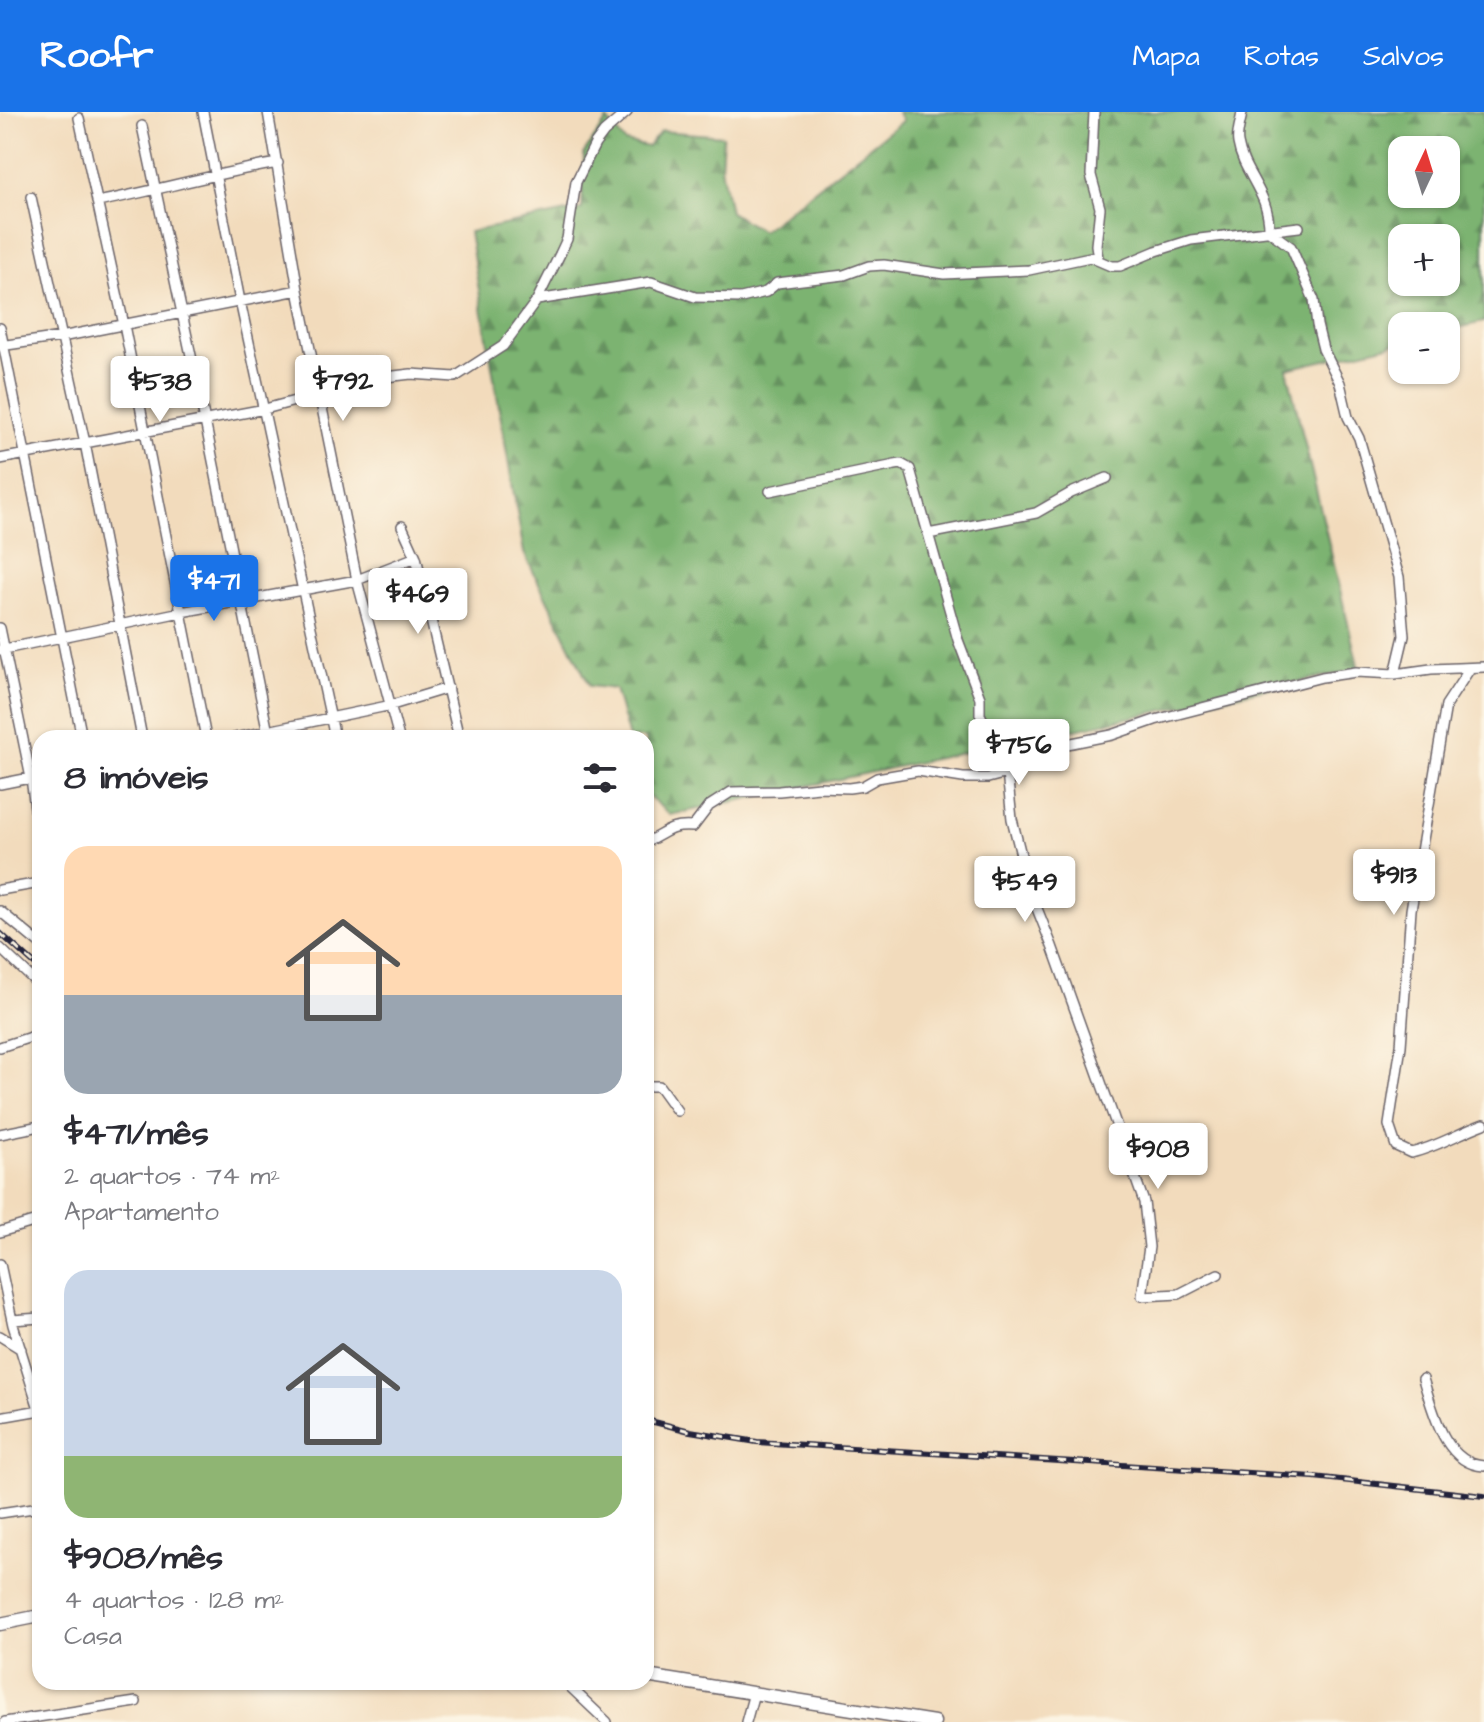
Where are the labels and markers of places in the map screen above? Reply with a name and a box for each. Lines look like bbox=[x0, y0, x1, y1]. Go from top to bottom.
pin: $792 bbox=[296, 355, 390, 423]
pin: $538 bbox=[113, 356, 207, 424]
pin: $471 bbox=[167, 555, 261, 623]
pin: $469 bbox=[371, 568, 465, 636]
pin: $756 bbox=[972, 719, 1066, 787]
pin: $913 bbox=[1347, 849, 1441, 917]
pin: $549 bbox=[978, 856, 1072, 924]
pin: $908 bbox=[1111, 1123, 1205, 1191]

